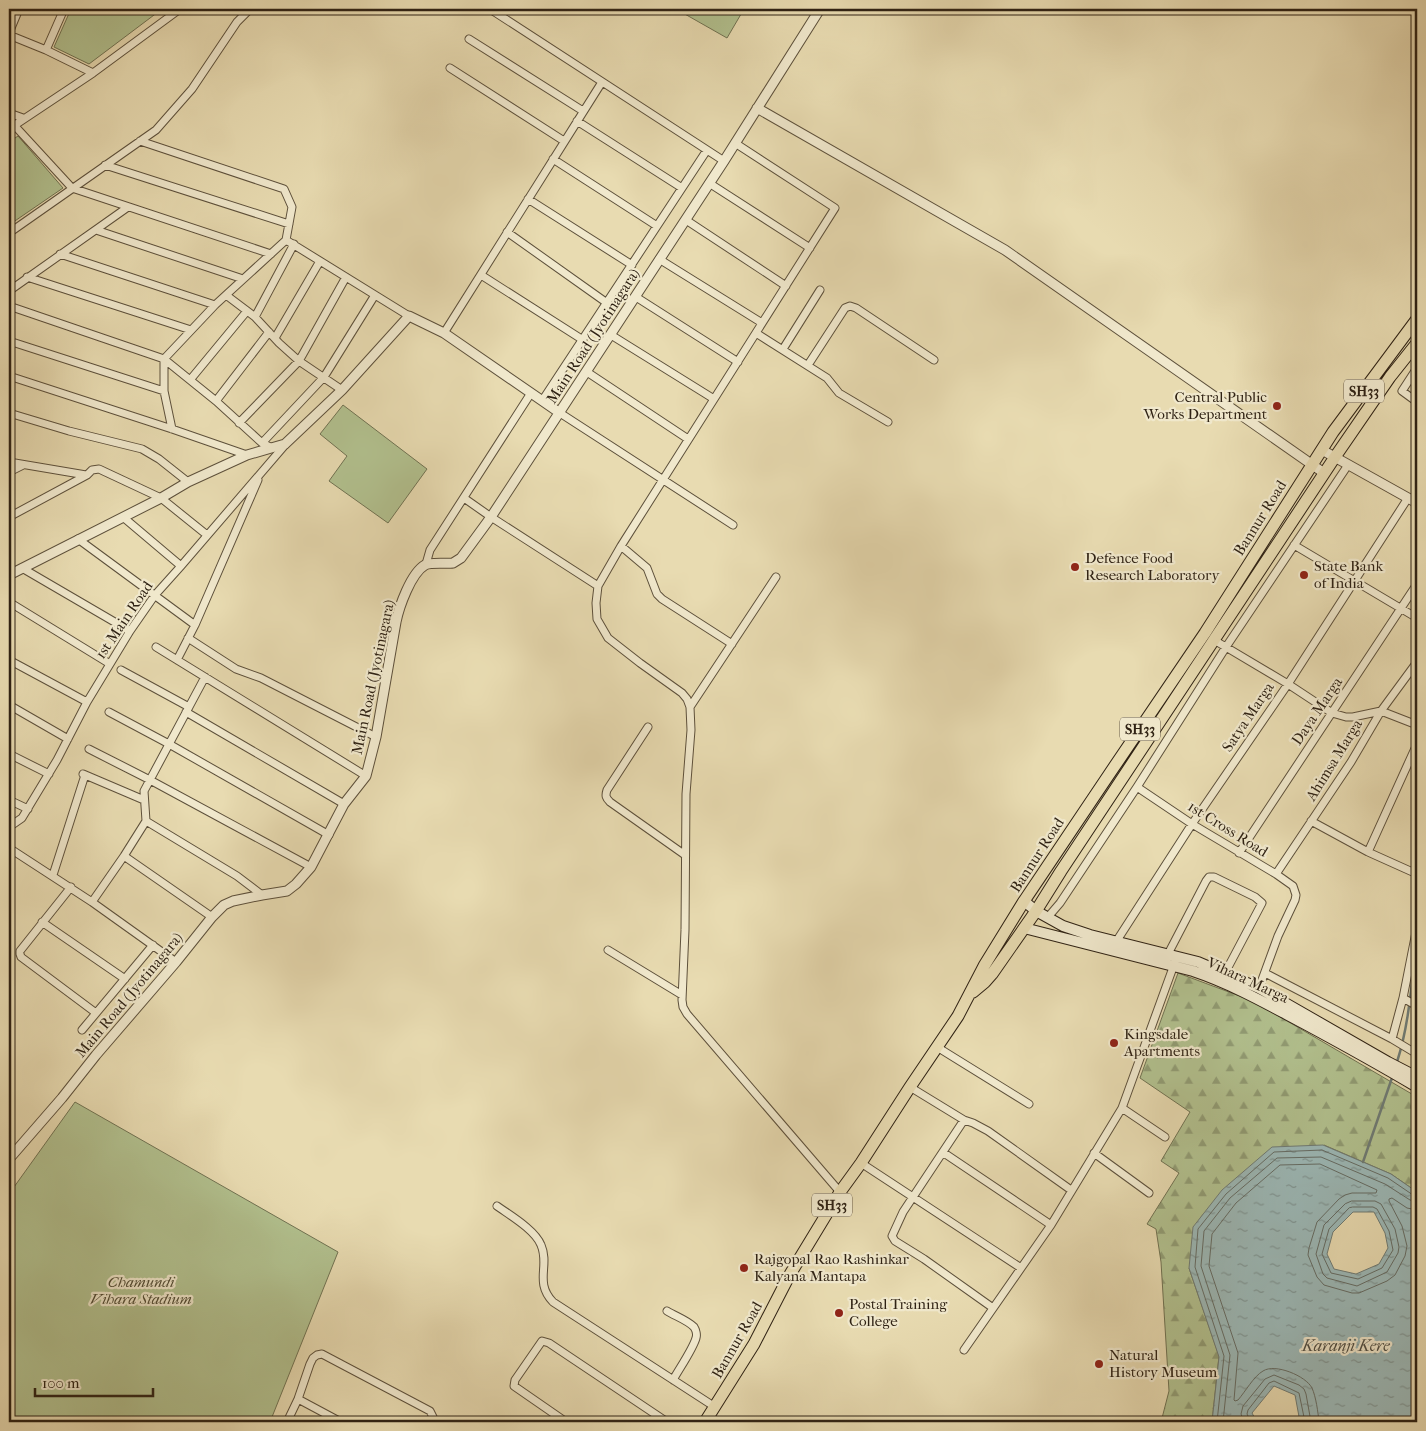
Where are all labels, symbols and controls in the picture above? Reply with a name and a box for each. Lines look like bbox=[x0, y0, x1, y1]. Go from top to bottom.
street label: Main Road (Jyotinagara) bbox=[543, 265, 643, 407]
road number: SH33 bbox=[1344, 380, 1384, 402]
place label: Central Public Works Department bbox=[1143, 388, 1268, 423]
marker: Central Public Works Department bbox=[1271, 400, 1283, 412]
street label: Bannur Road bbox=[1230, 476, 1291, 559]
place label: Defence Food Research Laboratory bbox=[1085, 549, 1220, 584]
place label: State Bank of India bbox=[1314, 557, 1383, 592]
marker: Defence Food Research Laboratory bbox=[1069, 561, 1081, 573]
marker: State Bank of India bbox=[1298, 569, 1310, 581]
street label: 1st Main Road bbox=[91, 577, 157, 662]
street label: Main Road (Jyotinagara) bbox=[348, 598, 398, 756]
street label: Daya Marga bbox=[1288, 673, 1347, 748]
street label: Satya Marga bbox=[1218, 678, 1278, 755]
street label: Ahimsa Marga bbox=[1301, 715, 1367, 805]
road number: SH33 bbox=[1120, 718, 1160, 741]
street label: 1st Cross Road bbox=[1185, 797, 1272, 861]
street label: Bannur Road bbox=[1006, 814, 1068, 896]
street label: Main Road (Jyotinagara) bbox=[71, 929, 187, 1061]
street label: Vihara Marga bbox=[1203, 953, 1293, 1007]
place label: Kingsdale Apartments bbox=[1123, 1025, 1200, 1060]
marker: Kingsdale Apartments bbox=[1108, 1037, 1120, 1049]
road number: SH33 bbox=[812, 1194, 852, 1216]
place label: Rajgopal Rao Rashinkar Kalyana Mantapa bbox=[754, 1250, 910, 1285]
marker: Rajgopal Rao Rashinkar Kalyana Mantapa bbox=[738, 1262, 750, 1274]
park label: Chamundi Vihara Stadium bbox=[90, 1273, 192, 1308]
place label: Postal Training College bbox=[849, 1295, 948, 1330]
street label: Bannur Road bbox=[708, 1298, 767, 1381]
marker: Postal Training College bbox=[833, 1307, 845, 1319]
water label: Karanji Kere bbox=[1301, 1336, 1390, 1355]
place label: Natural History Museum bbox=[1109, 1346, 1218, 1381]
marker: Natural History Museum bbox=[1093, 1358, 1105, 1370]
scale bar bbox=[35, 1366, 152, 1398]
text: 100 m bbox=[42, 1374, 80, 1392]

